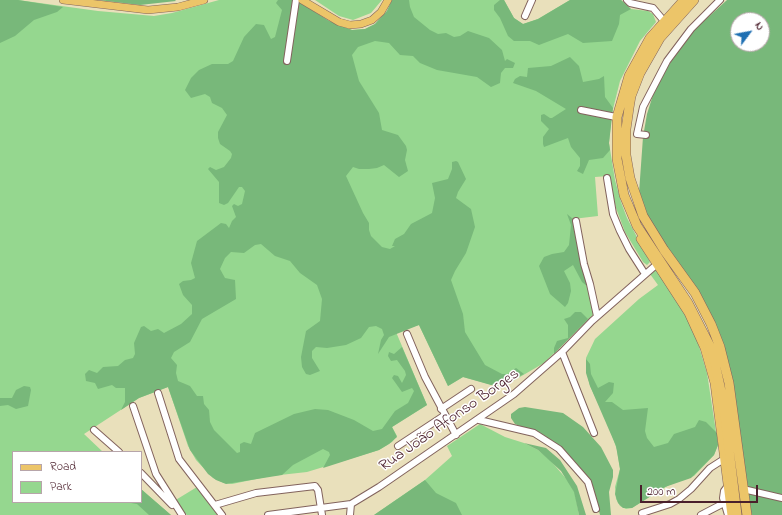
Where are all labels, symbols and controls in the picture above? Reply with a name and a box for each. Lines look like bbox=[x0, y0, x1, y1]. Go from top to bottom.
north arrow bbox=[730, 12, 770, 52]
text: N bbox=[751, 19, 768, 34]
street label: Rua João Afonso Borges bbox=[376, 365, 524, 477]
legend bbox=[12, 451, 142, 503]
text: Road bbox=[50, 458, 76, 476]
scale bar bbox=[642, 477, 760, 503]
text: Park bbox=[50, 478, 72, 496]
text: 200 m bbox=[647, 483, 676, 501]

